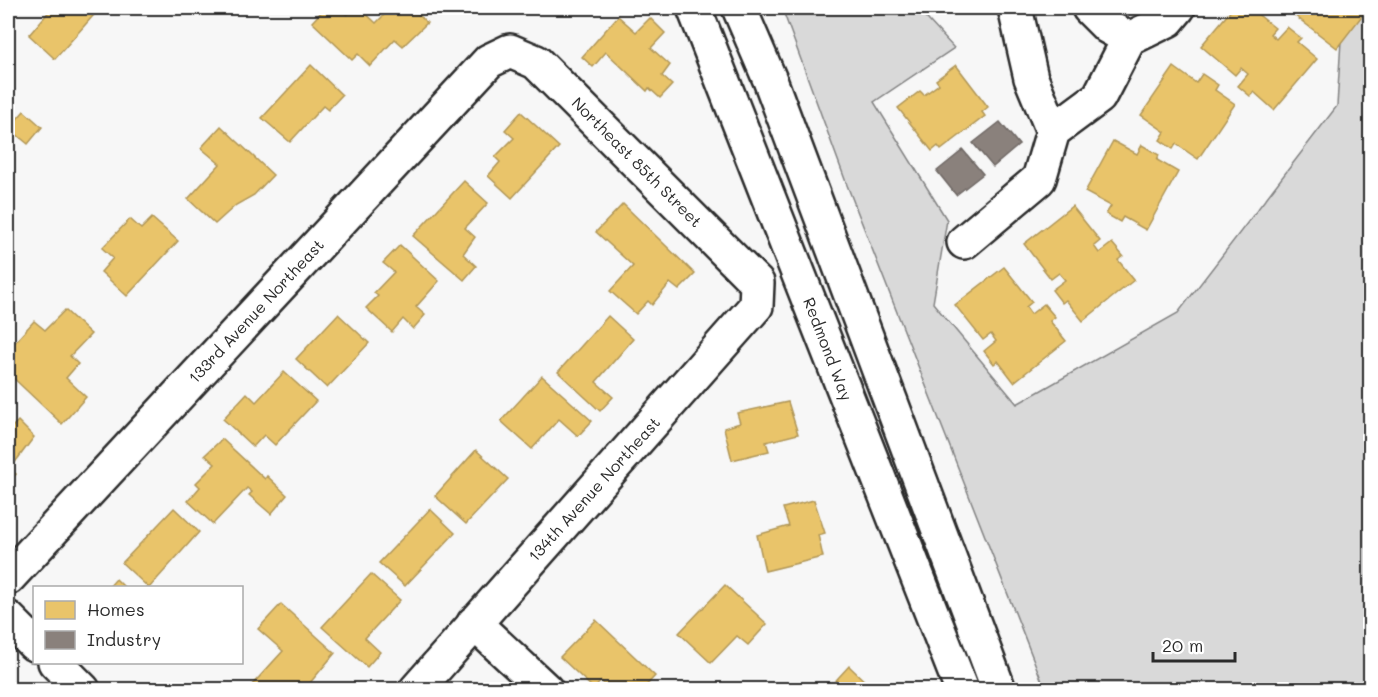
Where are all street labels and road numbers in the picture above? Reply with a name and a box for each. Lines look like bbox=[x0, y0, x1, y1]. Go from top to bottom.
street label: Northeast 85th Street bbox=[568, 92, 707, 231]
street label: 133rd Avenue Northeast bbox=[183, 234, 328, 387]
street label: Redmond Way bbox=[799, 294, 858, 403]
street label: 134th Avenue Northeast bbox=[523, 412, 664, 565]

